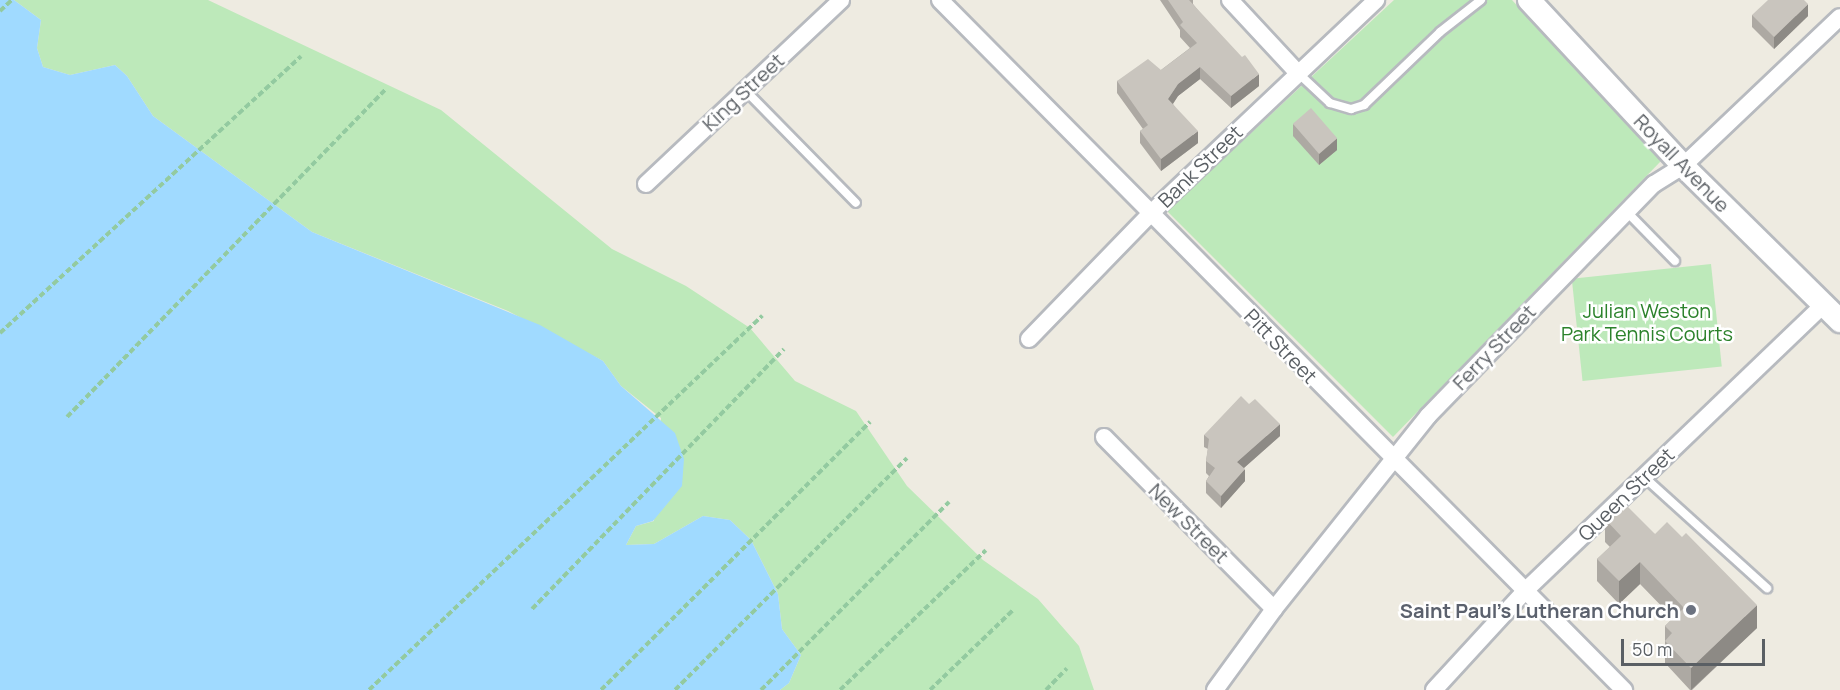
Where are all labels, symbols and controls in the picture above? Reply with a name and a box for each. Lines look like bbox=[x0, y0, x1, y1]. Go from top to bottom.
street label: King Street bbox=[697, 48, 789, 136]
street label: Royall Avenue bbox=[1629, 109, 1735, 217]
street label: Bank Street bbox=[1153, 120, 1247, 212]
street label: Ferry Street bbox=[1447, 299, 1541, 395]
park label: Julian Weston Park Tennis Courts bbox=[1561, 299, 1733, 346]
street label: Pitt Street bbox=[1240, 304, 1322, 388]
street label: Queen Street bbox=[1573, 442, 1679, 546]
street label: New Street bbox=[1144, 478, 1234, 568]
place label: Saint Paul's Lutheran Church bbox=[1400, 598, 1679, 622]
marker: Saint Paul's Lutheran Church bbox=[1684, 603, 1698, 617]
scale bar bbox=[1624, 627, 1768, 665]
text: 50 m bbox=[1632, 637, 1672, 661]

